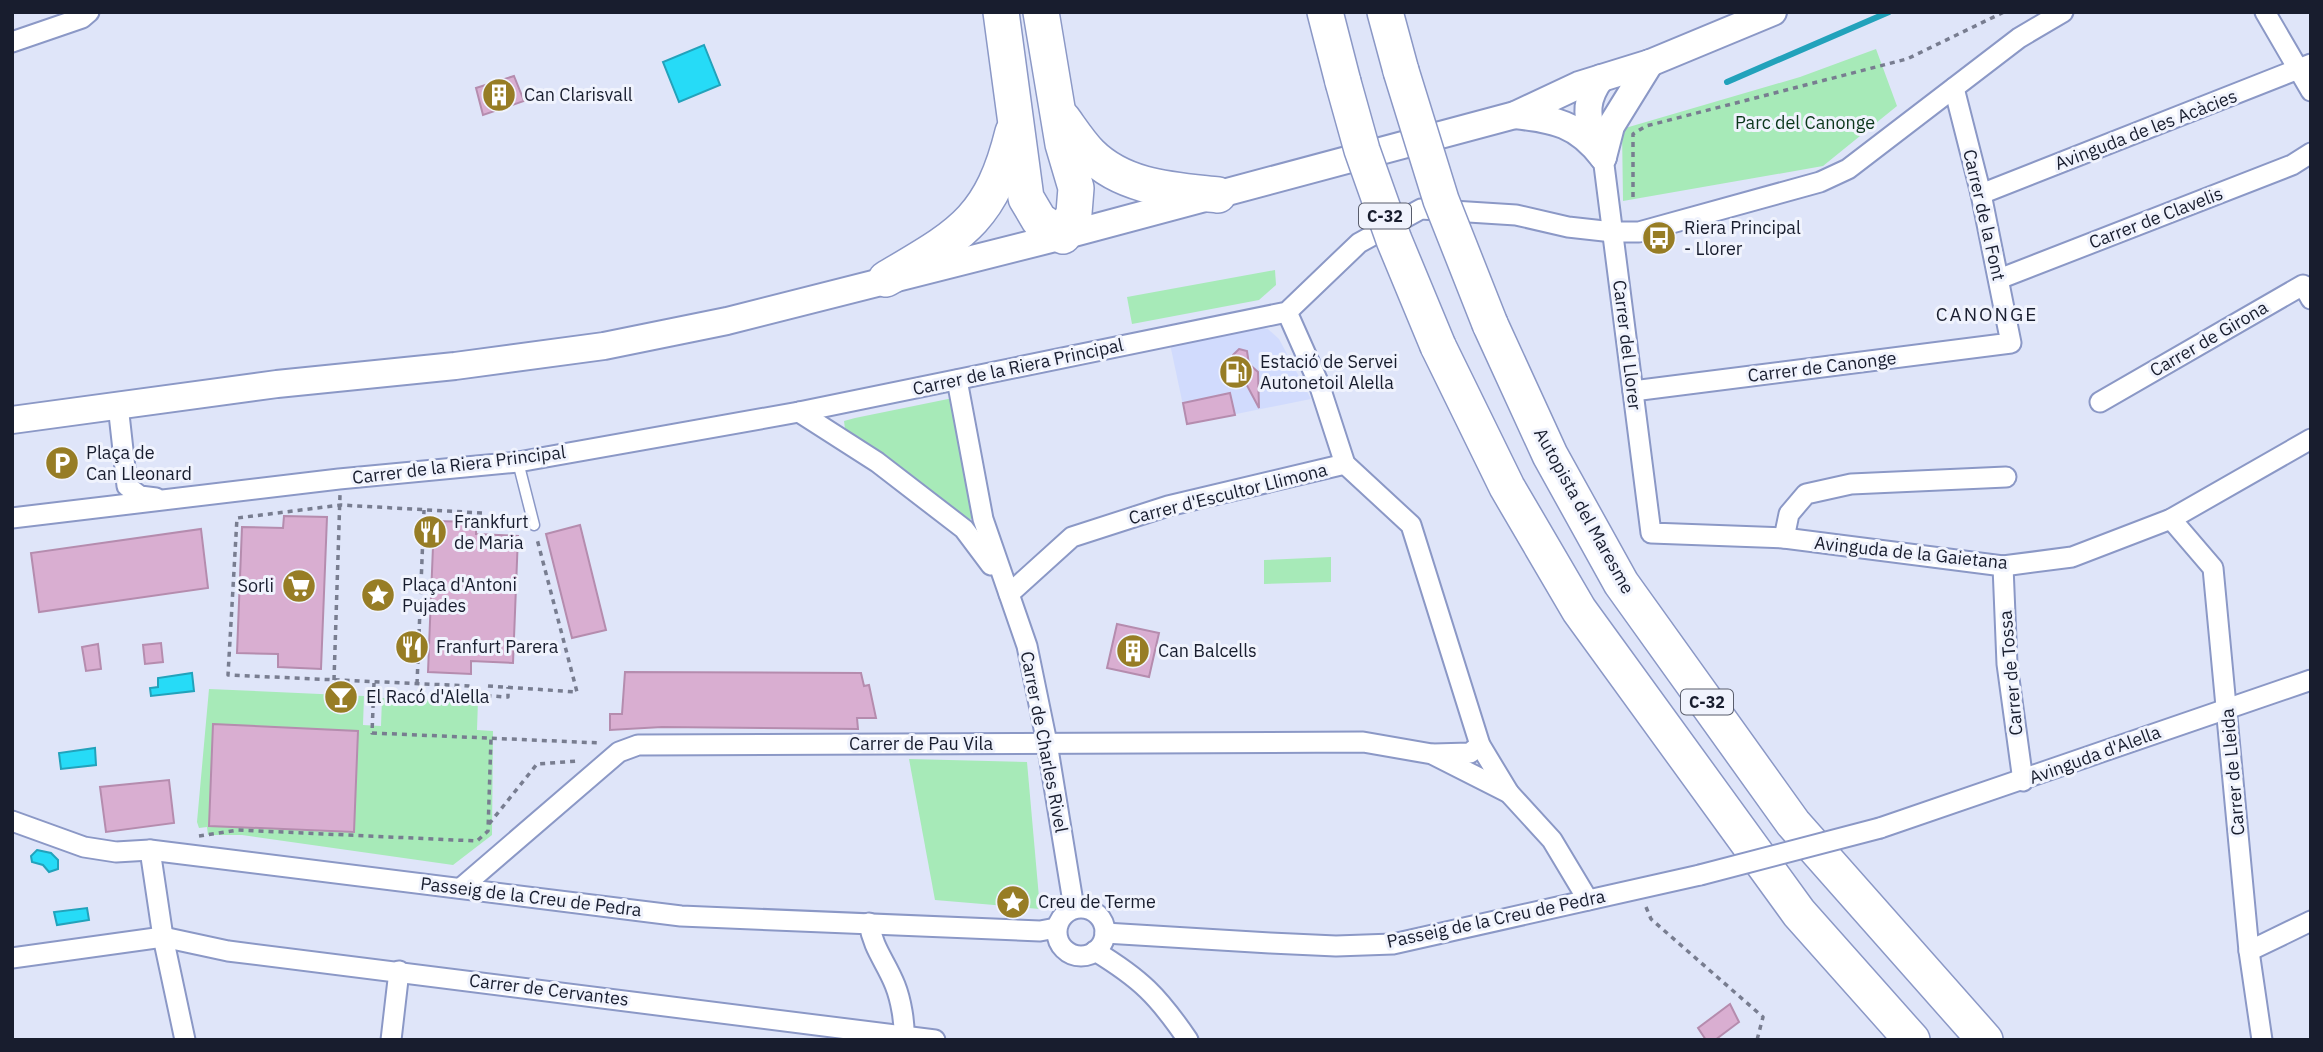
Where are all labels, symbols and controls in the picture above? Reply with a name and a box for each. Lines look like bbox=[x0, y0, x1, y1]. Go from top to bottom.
building icon: Can Clarisvall bbox=[480, 76, 518, 114]
place label: Can Clarisvall bbox=[524, 83, 633, 106]
street label: Avinguda de les Acàcies bbox=[2051, 84, 2240, 175]
park label: Parc del Canonge bbox=[1735, 111, 1875, 134]
street label: Carrer de la Font bbox=[1958, 147, 2011, 283]
street label: Carrer de Clavelis bbox=[2086, 181, 2226, 254]
road number: C-32 bbox=[1359, 204, 1411, 229]
place label: Riera Principal - Llorer bbox=[1684, 216, 1801, 260]
bus stop icon: Riera Principal - Llorer bbox=[1640, 219, 1678, 257]
street label: Carrer del Llorer bbox=[1608, 278, 1647, 412]
street label: Carrer de Girona bbox=[2146, 295, 2272, 382]
district label: CANONGE bbox=[1936, 302, 2038, 326]
street label: Carrer de la Riera Principal bbox=[910, 333, 1125, 400]
street label: Carrer de Canonge bbox=[1746, 346, 1898, 387]
place label: Estació de Servei Autonetoil Alella bbox=[1260, 350, 1398, 394]
fuel station icon: Estació de Servei Autonetoil Alella bbox=[1217, 353, 1255, 391]
street label: Autopista del Maresme bbox=[1529, 424, 1640, 598]
street label: Carrer de la Riera Principal bbox=[351, 440, 567, 489]
place label: Plaça de Can Lleonard bbox=[86, 441, 192, 485]
parking icon: Plaça de Can Lleonard bbox=[43, 444, 81, 482]
street label: Carrer d'Escultor Llimona bbox=[1126, 458, 1330, 529]
place label: Frankfurt de Maria bbox=[454, 510, 529, 554]
restaurant icon: Frankfurt de Maria bbox=[411, 513, 449, 551]
street label: Avinguda de la Gaietana bbox=[1813, 531, 2009, 574]
supermarket icon: Sorli bbox=[280, 567, 318, 605]
place label: Plaça d'Antoni Pujades bbox=[402, 573, 517, 617]
place label: Sorli bbox=[237, 574, 274, 597]
place icon: Plaça d'Antoni Pujades bbox=[359, 576, 397, 614]
street label: Carrer de Tossa bbox=[1994, 609, 2027, 737]
restaurant icon: Franfurt Parera bbox=[393, 628, 431, 666]
building icon: Can Balcells bbox=[1114, 632, 1152, 670]
place label: Franfurt Parera bbox=[436, 635, 559, 658]
place label: Can Balcells bbox=[1158, 639, 1257, 662]
street label: Carrer de Charles Rivel bbox=[1016, 649, 1073, 835]
bar icon: El Racó d'Alella bbox=[322, 678, 360, 716]
place label: El Racó d'Alella bbox=[366, 685, 490, 708]
road number: C-32 bbox=[1681, 690, 1733, 715]
street label: Carrer de Lleida bbox=[2215, 707, 2250, 837]
street label: Avinguda d'Alella bbox=[2026, 720, 2164, 789]
street label: Carrer de Pau Vila bbox=[849, 732, 993, 755]
street label: Passeig de la Creu de Pedra bbox=[419, 872, 643, 922]
place icon: Creu de Terme bbox=[994, 883, 1032, 921]
street label: Passeig de la Creu de Pedra bbox=[1385, 884, 1608, 953]
place label: Creu de Terme bbox=[1038, 890, 1156, 913]
street label: Carrer de Cervantes bbox=[468, 968, 630, 1011]

